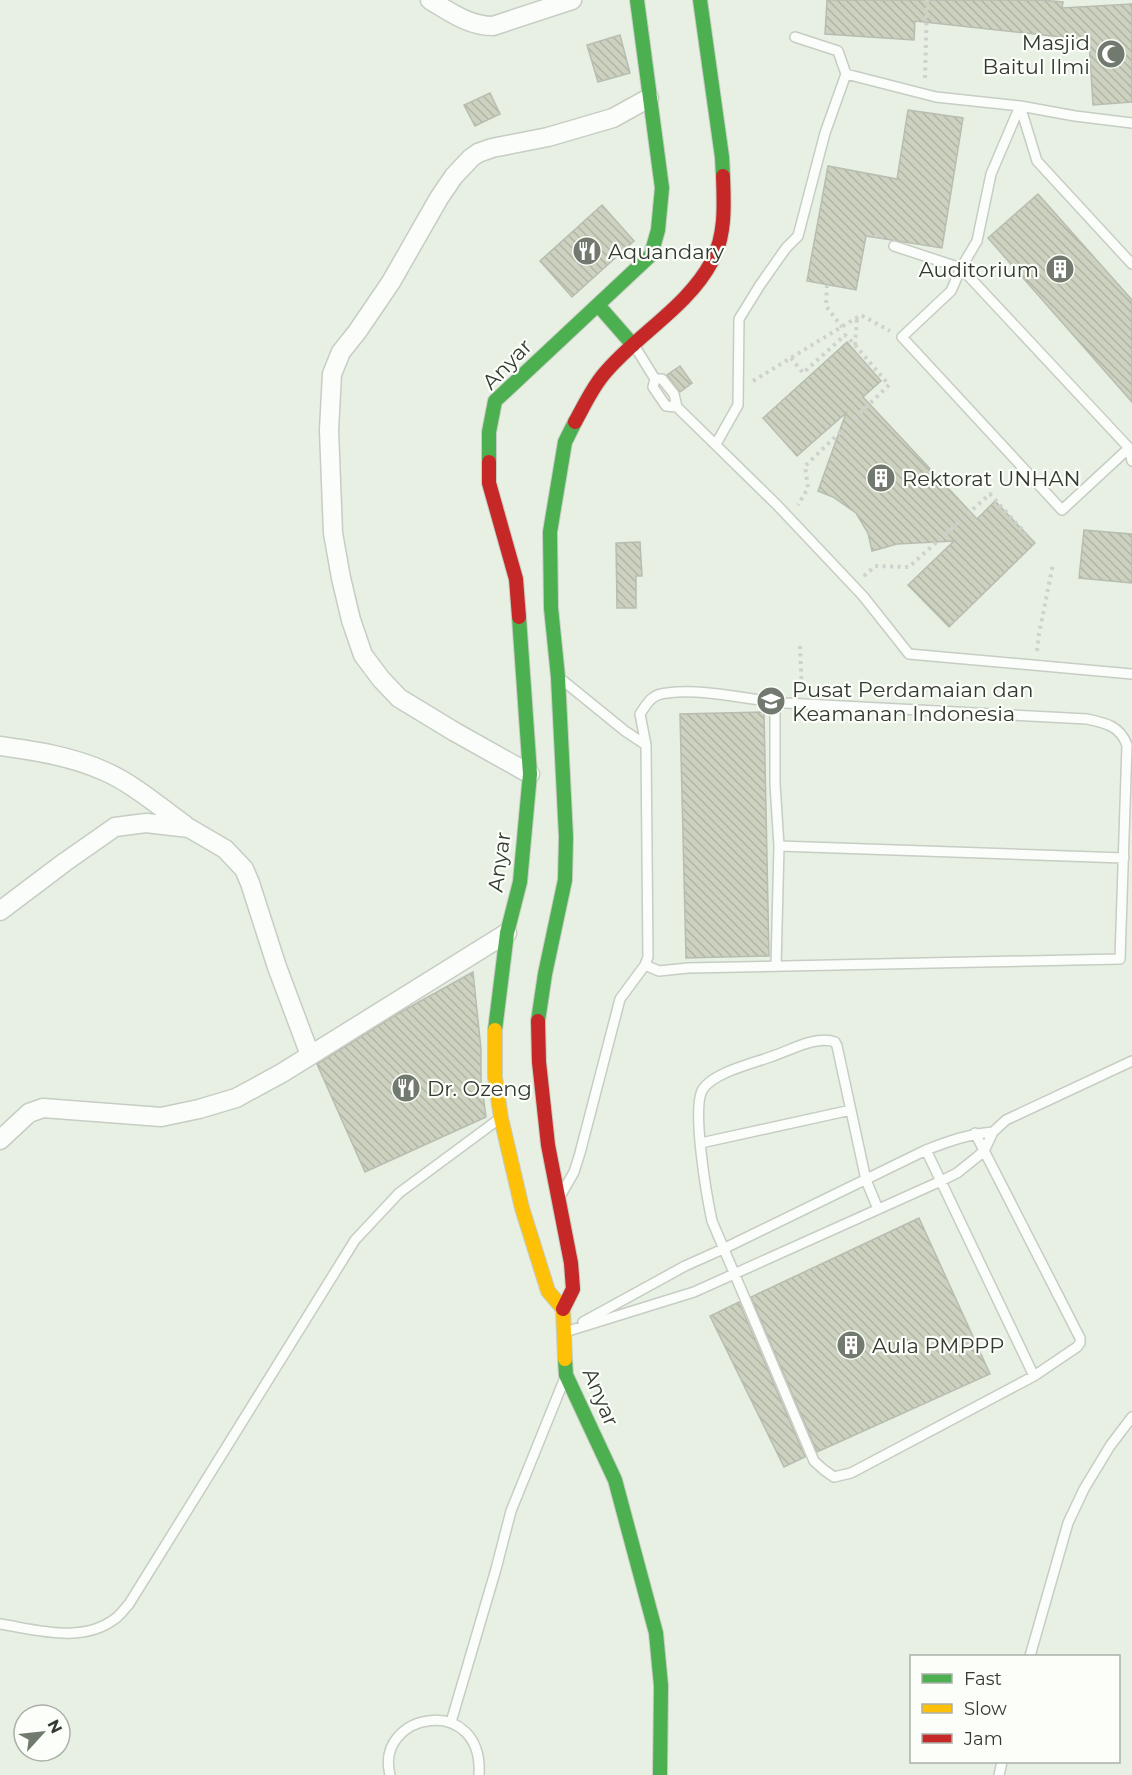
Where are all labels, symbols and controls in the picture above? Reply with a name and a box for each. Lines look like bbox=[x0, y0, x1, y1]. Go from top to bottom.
place label: Masjid Baitul Ilmi bbox=[983, 30, 1090, 79]
mosque icon: Masjid Baitul Ilmi bbox=[1095, 38, 1127, 70]
restaurant icon: Aquandary bbox=[571, 235, 603, 267]
place label: Aquandary bbox=[608, 239, 725, 264]
building icon: Auditorium bbox=[1044, 253, 1076, 285]
place label: Auditorium bbox=[919, 257, 1039, 282]
street label: Anyar bbox=[477, 334, 537, 394]
building icon: Rektorat UNHAN bbox=[865, 462, 897, 494]
place label: Rektorat UNHAN bbox=[902, 466, 1081, 491]
place label: Pusat Perdamaian dan Keamanan Indonesia bbox=[792, 677, 1033, 726]
school or university icon: Pusat Perdamaian dan Keamanan Indonesia bbox=[755, 685, 787, 717]
street label: Anyar bbox=[482, 830, 516, 894]
restaurant icon: Dr. Ozeng bbox=[390, 1072, 422, 1104]
place label: Dr. Ozeng bbox=[427, 1076, 532, 1101]
building icon: Aula PMPPP bbox=[835, 1329, 867, 1361]
place label: Aula PMPPP bbox=[872, 1333, 1004, 1358]
street label: Anyar bbox=[578, 1364, 624, 1430]
legend bbox=[910, 1655, 1120, 1763]
text: Fast bbox=[964, 1668, 1002, 1690]
text: Slow bbox=[964, 1698, 1007, 1720]
north arrow bbox=[12, 1703, 72, 1763]
text: N bbox=[44, 1716, 66, 1736]
text: Jam bbox=[963, 1728, 1003, 1750]

